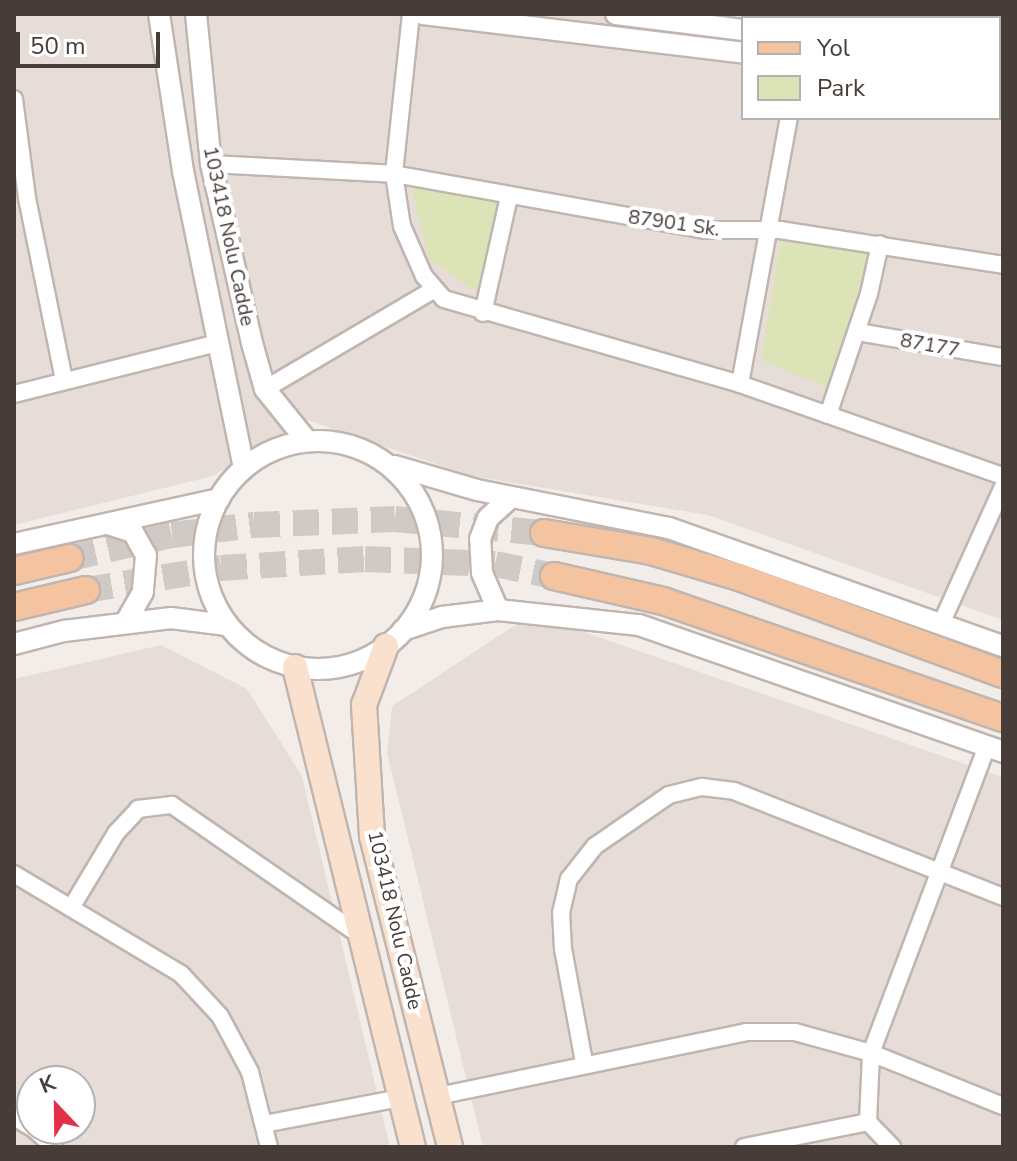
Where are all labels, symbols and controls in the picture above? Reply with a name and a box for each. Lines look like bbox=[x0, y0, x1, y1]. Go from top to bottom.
scale bar bbox=[20, 16, 164, 66]
legend bbox=[741, 16, 1001, 120]
text: 50 m bbox=[30, 30, 86, 62]
text: Yol bbox=[817, 32, 850, 64]
text: Park bbox=[817, 72, 865, 104]
street label: 103418 Nolu Cadde bbox=[198, 144, 260, 328]
street label: 87901 Sk. bbox=[627, 205, 721, 241]
street label: 87177 bbox=[898, 328, 962, 362]
street label: 103418 Nolu Cadde bbox=[363, 828, 427, 1012]
north arrow bbox=[16, 1065, 96, 1145]
text: K bbox=[35, 1068, 60, 1101]

